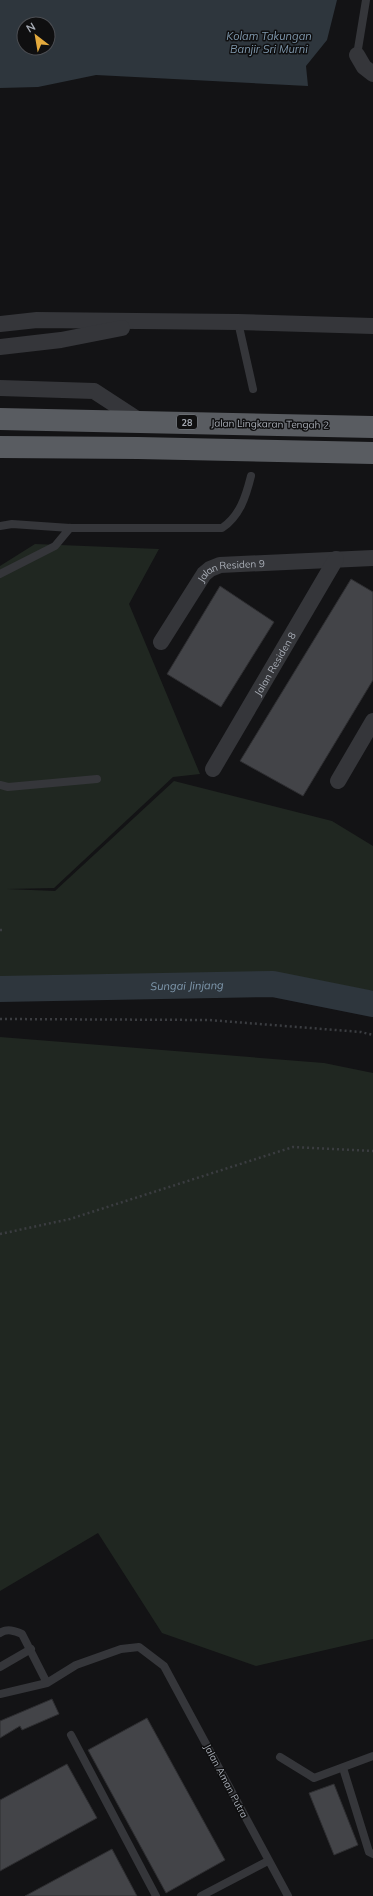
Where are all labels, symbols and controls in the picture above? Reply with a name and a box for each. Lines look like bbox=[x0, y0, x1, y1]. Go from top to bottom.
north arrow bbox=[16, 16, 56, 56]
text: N bbox=[24, 19, 38, 36]
water label: Kolam Takungan Banjir Sri Murni bbox=[226, 29, 312, 56]
road number: 28 bbox=[177, 415, 197, 429]
street label: Jalan Lingkaran Tengah 2 bbox=[211, 416, 329, 432]
street label: Jalan Residen 9 bbox=[194, 556, 265, 585]
street label: Jalan Residen 8 bbox=[251, 629, 298, 698]
water label: Sungai Jinjang bbox=[150, 978, 224, 993]
street label: Jalan Aman Putra bbox=[201, 1742, 251, 1820]

